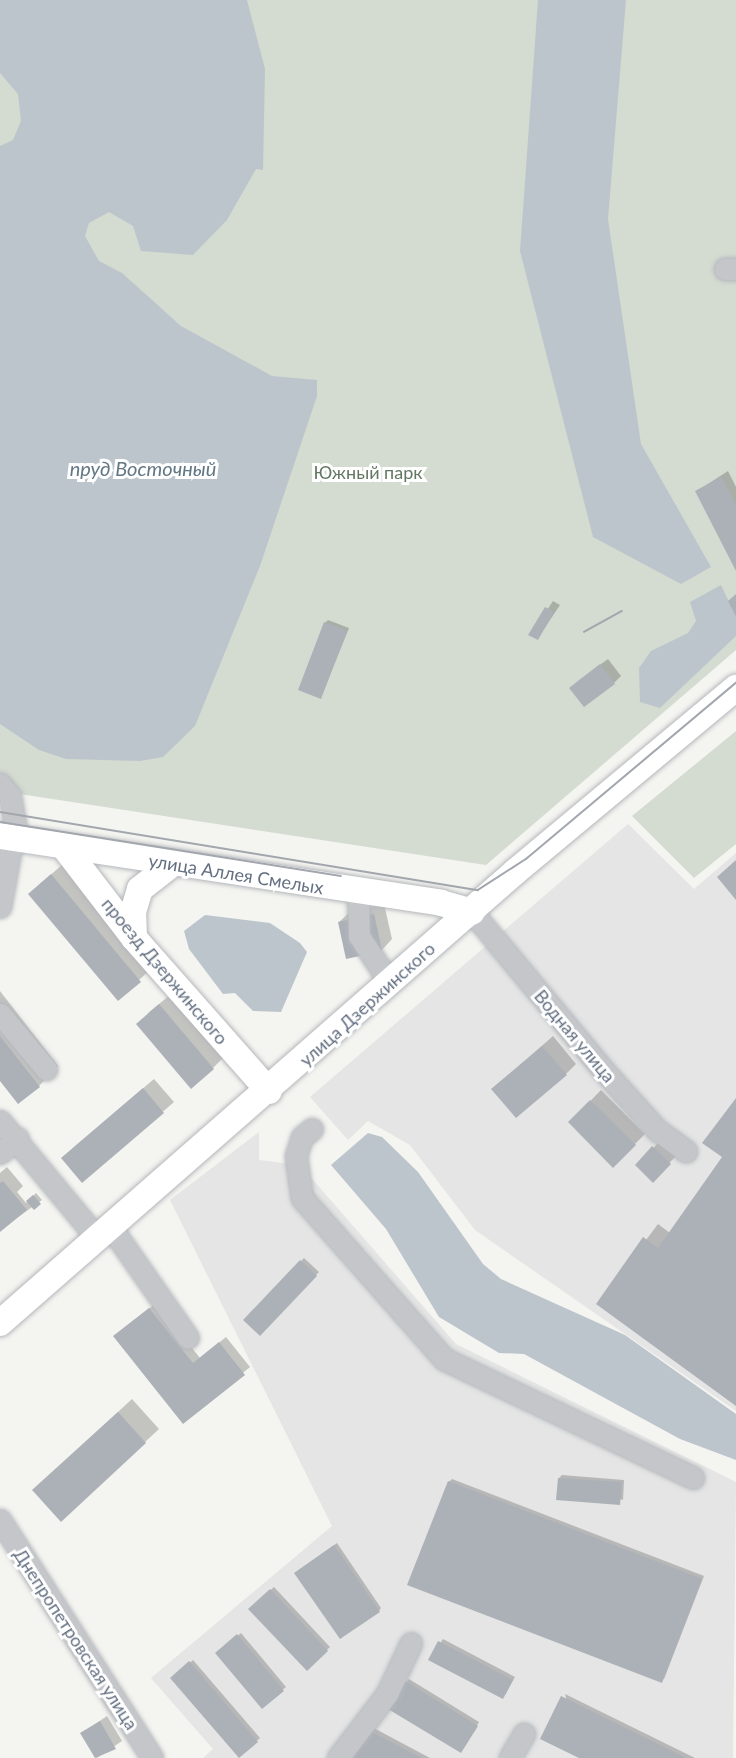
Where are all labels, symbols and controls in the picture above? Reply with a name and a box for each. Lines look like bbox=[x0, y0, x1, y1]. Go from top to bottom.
water label: пруд Восточный bbox=[70, 456, 216, 480]
park label: Южный парк bbox=[313, 461, 423, 483]
street label: улица Аллея Смелых bbox=[147, 850, 325, 898]
street label: проезд Дзержинского bbox=[97, 893, 233, 1049]
street label: улица Дзержинского bbox=[295, 937, 439, 1071]
street label: Водная улица bbox=[530, 985, 620, 1087]
street label: Днепропетровская улица bbox=[9, 1544, 143, 1734]

